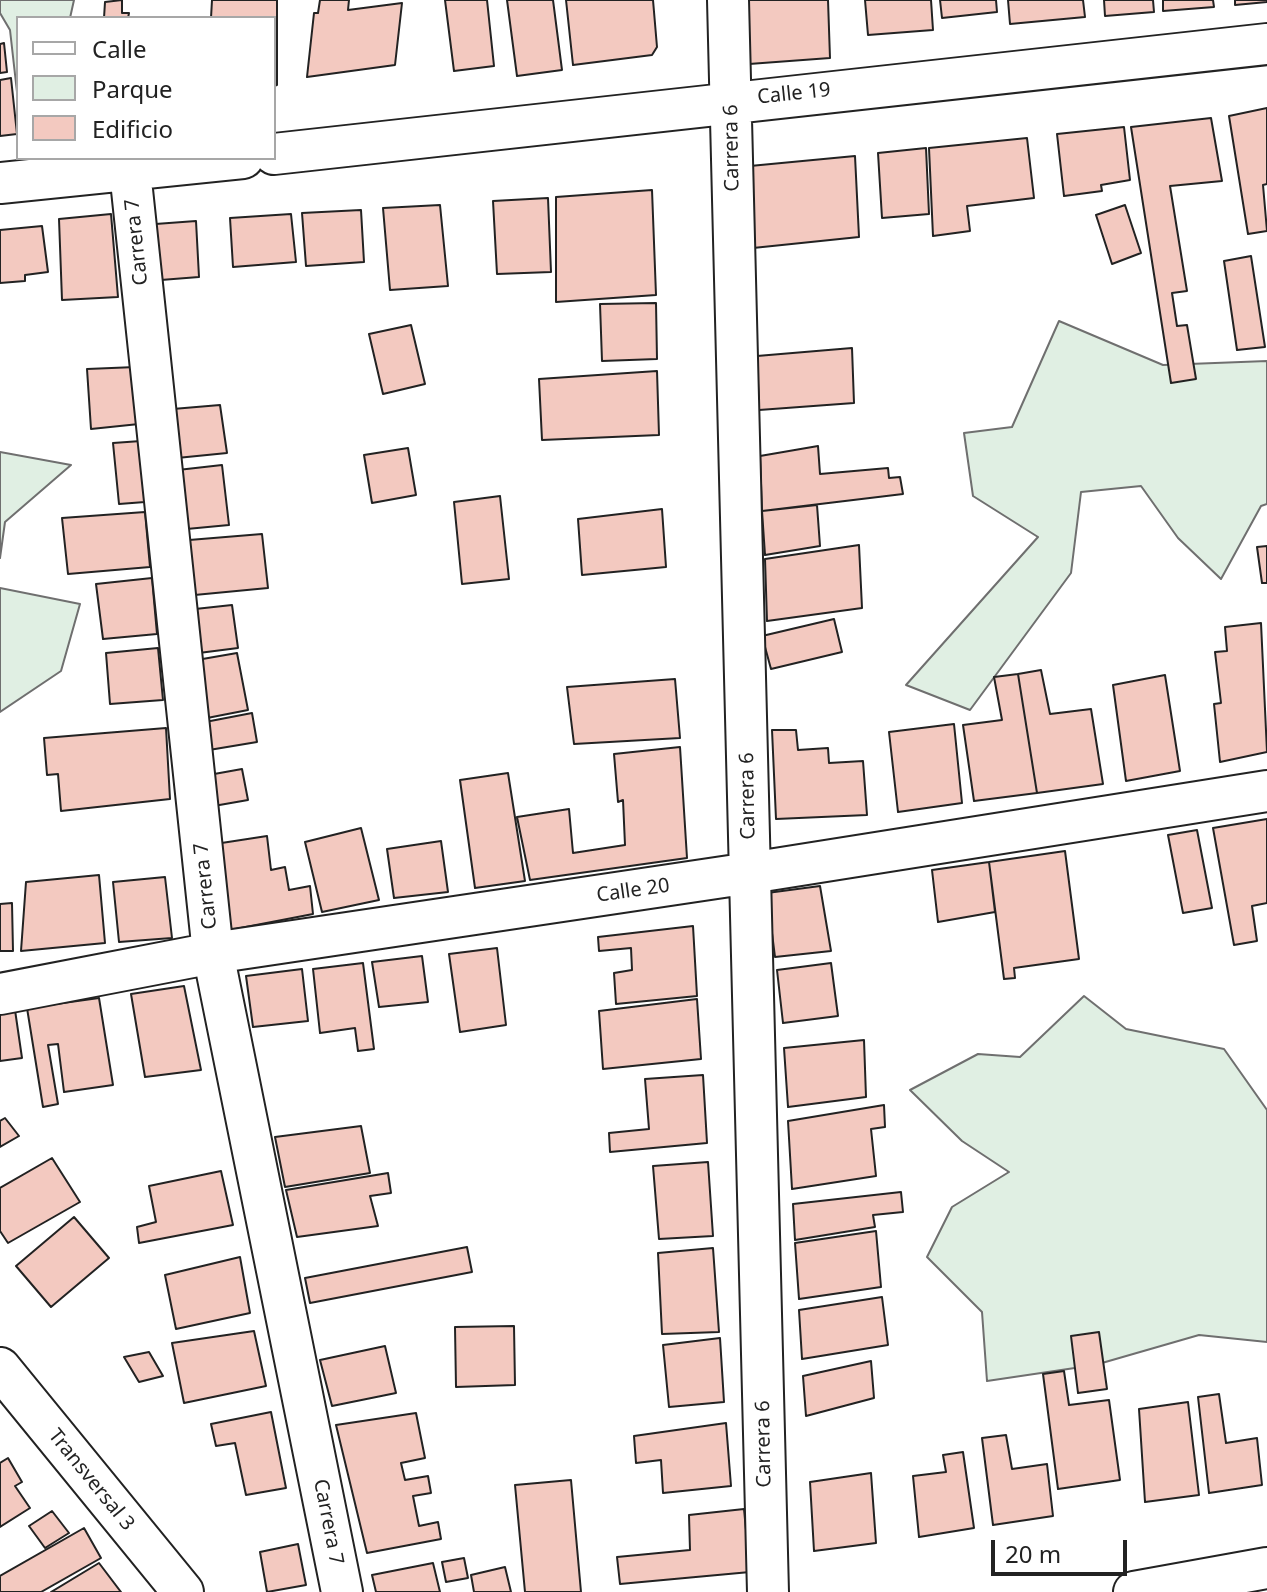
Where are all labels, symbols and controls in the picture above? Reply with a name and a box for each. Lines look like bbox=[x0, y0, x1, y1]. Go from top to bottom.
legend bbox=[16, 16, 276, 160]
text: Calle bbox=[92, 32, 147, 65]
text: Parque bbox=[92, 72, 173, 105]
street label: Calle 19 bbox=[756, 78, 832, 110]
street label: Carrera 6 bbox=[719, 104, 745, 192]
text: Edificio bbox=[92, 112, 173, 145]
street label: Carrera 7 bbox=[121, 197, 153, 287]
street label: Carrera 6 bbox=[735, 752, 761, 840]
street label: Carrera 7 bbox=[190, 841, 222, 931]
street label: Calle 20 bbox=[595, 874, 671, 908]
street label: Carrera 6 bbox=[751, 1400, 777, 1488]
street label: Transversal 3 bbox=[43, 1424, 139, 1536]
street label: Carrera 7 bbox=[308, 1477, 348, 1567]
scale bar bbox=[995, 1524, 1131, 1574]
text: 20 m bbox=[1005, 1537, 1061, 1570]

